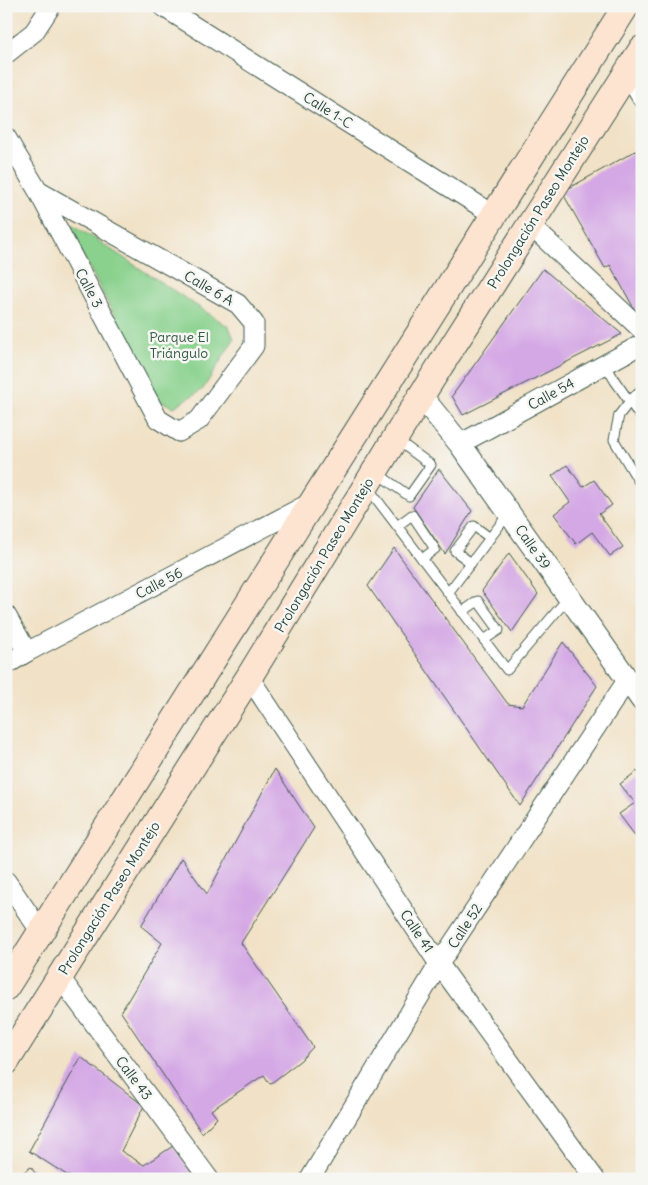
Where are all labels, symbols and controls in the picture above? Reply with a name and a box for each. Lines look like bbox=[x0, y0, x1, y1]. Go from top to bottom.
street label: Calle 1-C bbox=[300, 88, 356, 132]
street label: Prolongación Paseo Montejo bbox=[483, 132, 593, 292]
street label: Calle 3 bbox=[71, 265, 107, 311]
street label: Calle 6 A bbox=[181, 267, 237, 309]
park label: Parque El Triángulo bbox=[149, 328, 209, 362]
street label: Calle 54 bbox=[525, 374, 577, 414]
street label: Prolongación Paseo Montejo bbox=[271, 474, 378, 636]
street label: Calle 39 bbox=[511, 521, 555, 573]
street label: Calle 56 bbox=[133, 563, 185, 603]
street label: Prolongación Paseo Montejo bbox=[54, 818, 164, 978]
street label: Calle 52 bbox=[444, 900, 486, 952]
street label: Calle 41 bbox=[396, 906, 438, 956]
street label: Calle 43 bbox=[112, 1052, 156, 1104]

